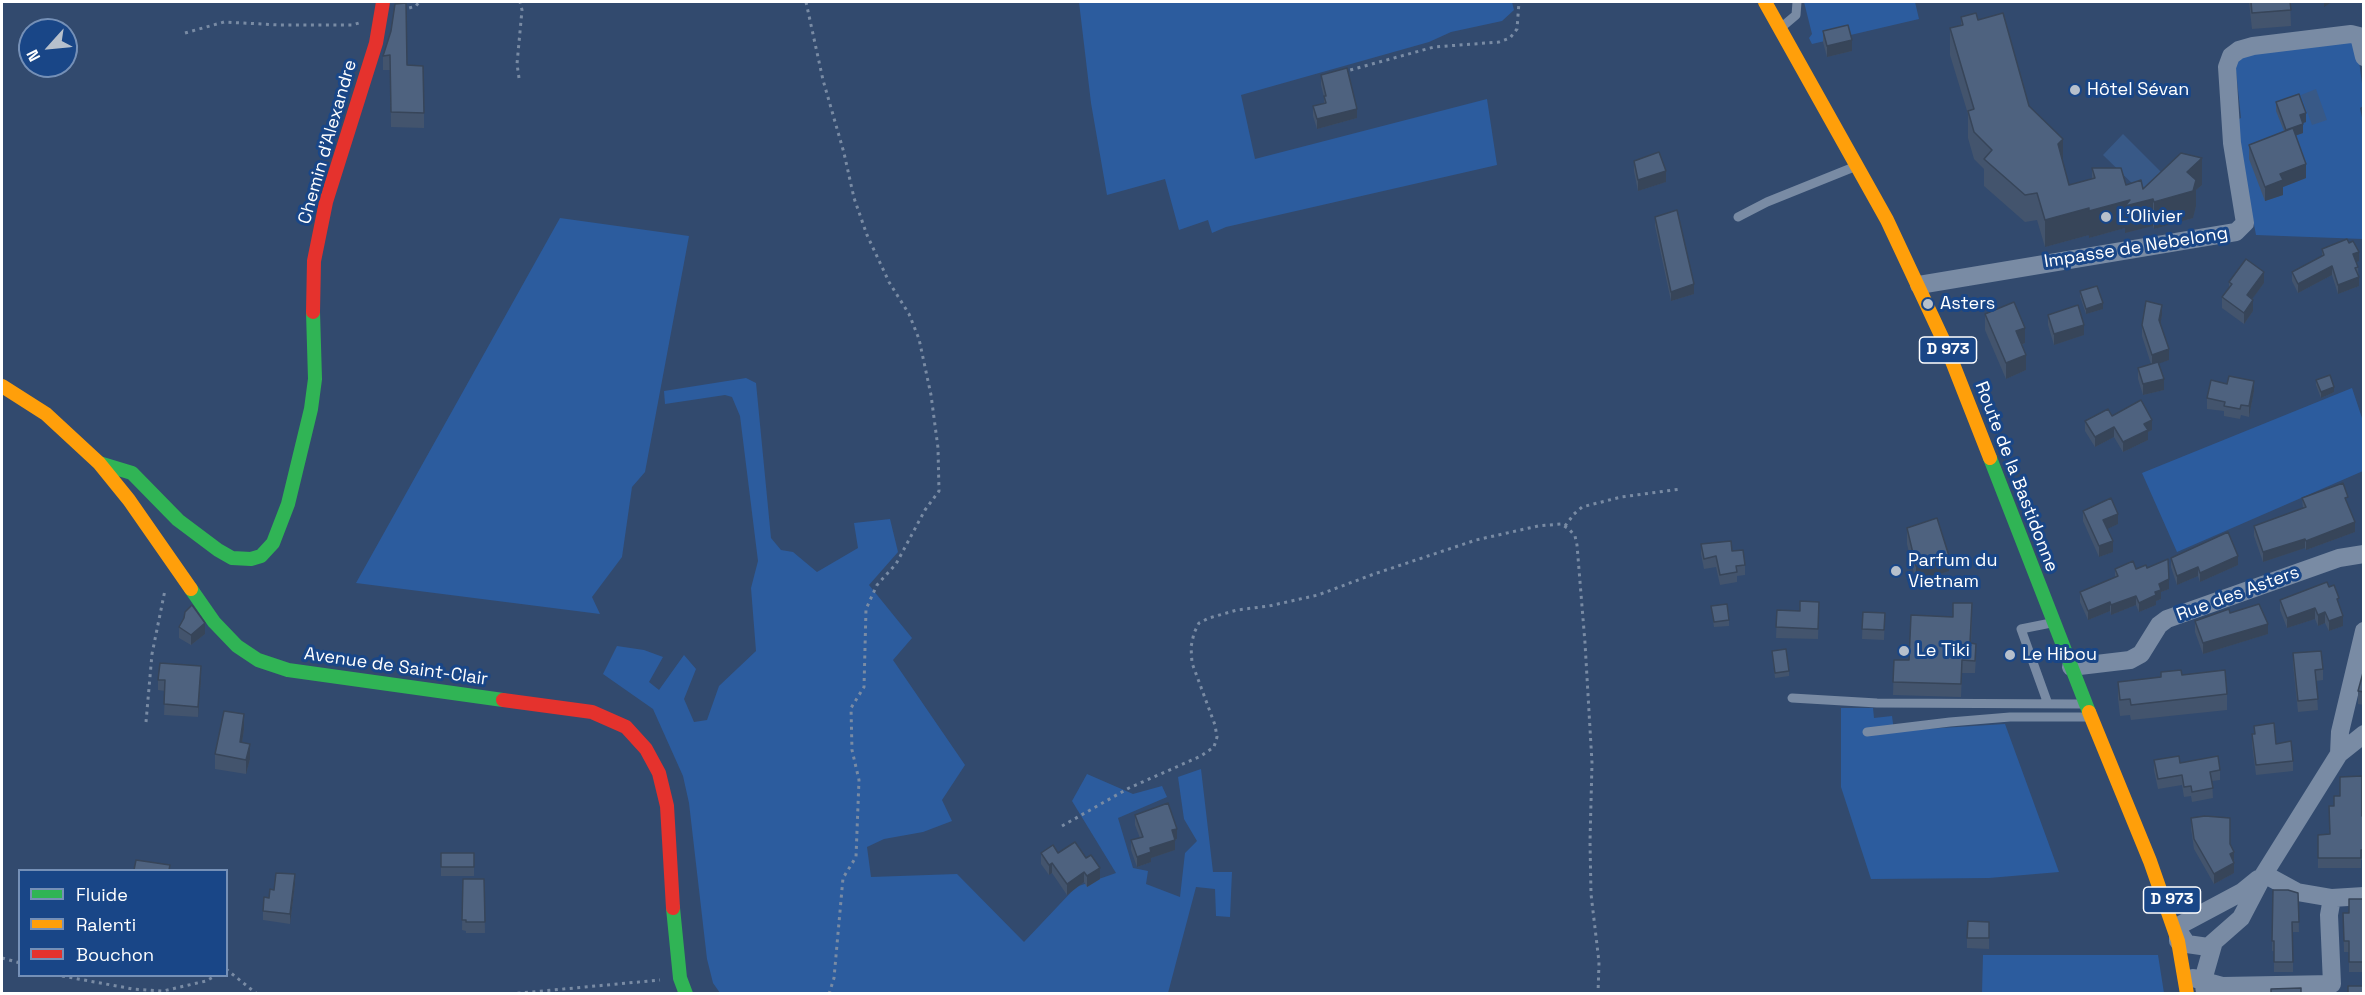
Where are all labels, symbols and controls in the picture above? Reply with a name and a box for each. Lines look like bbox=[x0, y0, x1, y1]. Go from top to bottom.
north arrow bbox=[18, 18, 78, 78]
text: N bbox=[22, 46, 45, 65]
street label: Chemin d'Alexandre bbox=[294, 57, 362, 227]
place label: Hôtel Sévan bbox=[2087, 79, 2189, 101]
marker: Hôtel Sévan bbox=[2068, 83, 2082, 97]
place label: L'Olivier bbox=[2118, 206, 2183, 228]
marker: L'Olivier bbox=[2099, 210, 2113, 224]
street label: Impasse de Nebelong bbox=[2043, 223, 2229, 273]
place label: Asters bbox=[1940, 293, 1995, 315]
marker: Asters bbox=[1921, 297, 1935, 311]
road number: D 973 bbox=[1920, 337, 1976, 363]
street label: Route de la Bastidonne bbox=[1970, 379, 2062, 575]
place label: Parfum du Vietnam bbox=[1908, 550, 1997, 592]
street label: Rue des Asters bbox=[2174, 562, 2302, 626]
marker: Parfum du Vietnam bbox=[1889, 564, 1903, 578]
place label: Le Tiki bbox=[1916, 640, 1970, 662]
street label: Avenue de Saint-Clair bbox=[303, 643, 489, 691]
marker: Le Tiki bbox=[1897, 644, 1911, 658]
place label: Le Hibou bbox=[2022, 644, 2097, 666]
marker: Le Hibou bbox=[2003, 648, 2017, 662]
legend bbox=[18, 869, 228, 977]
text: Fluide bbox=[76, 883, 128, 906]
road number: D 973 bbox=[2144, 887, 2200, 913]
text: Ralenti bbox=[76, 913, 136, 936]
text: Bouchon bbox=[76, 943, 154, 966]

